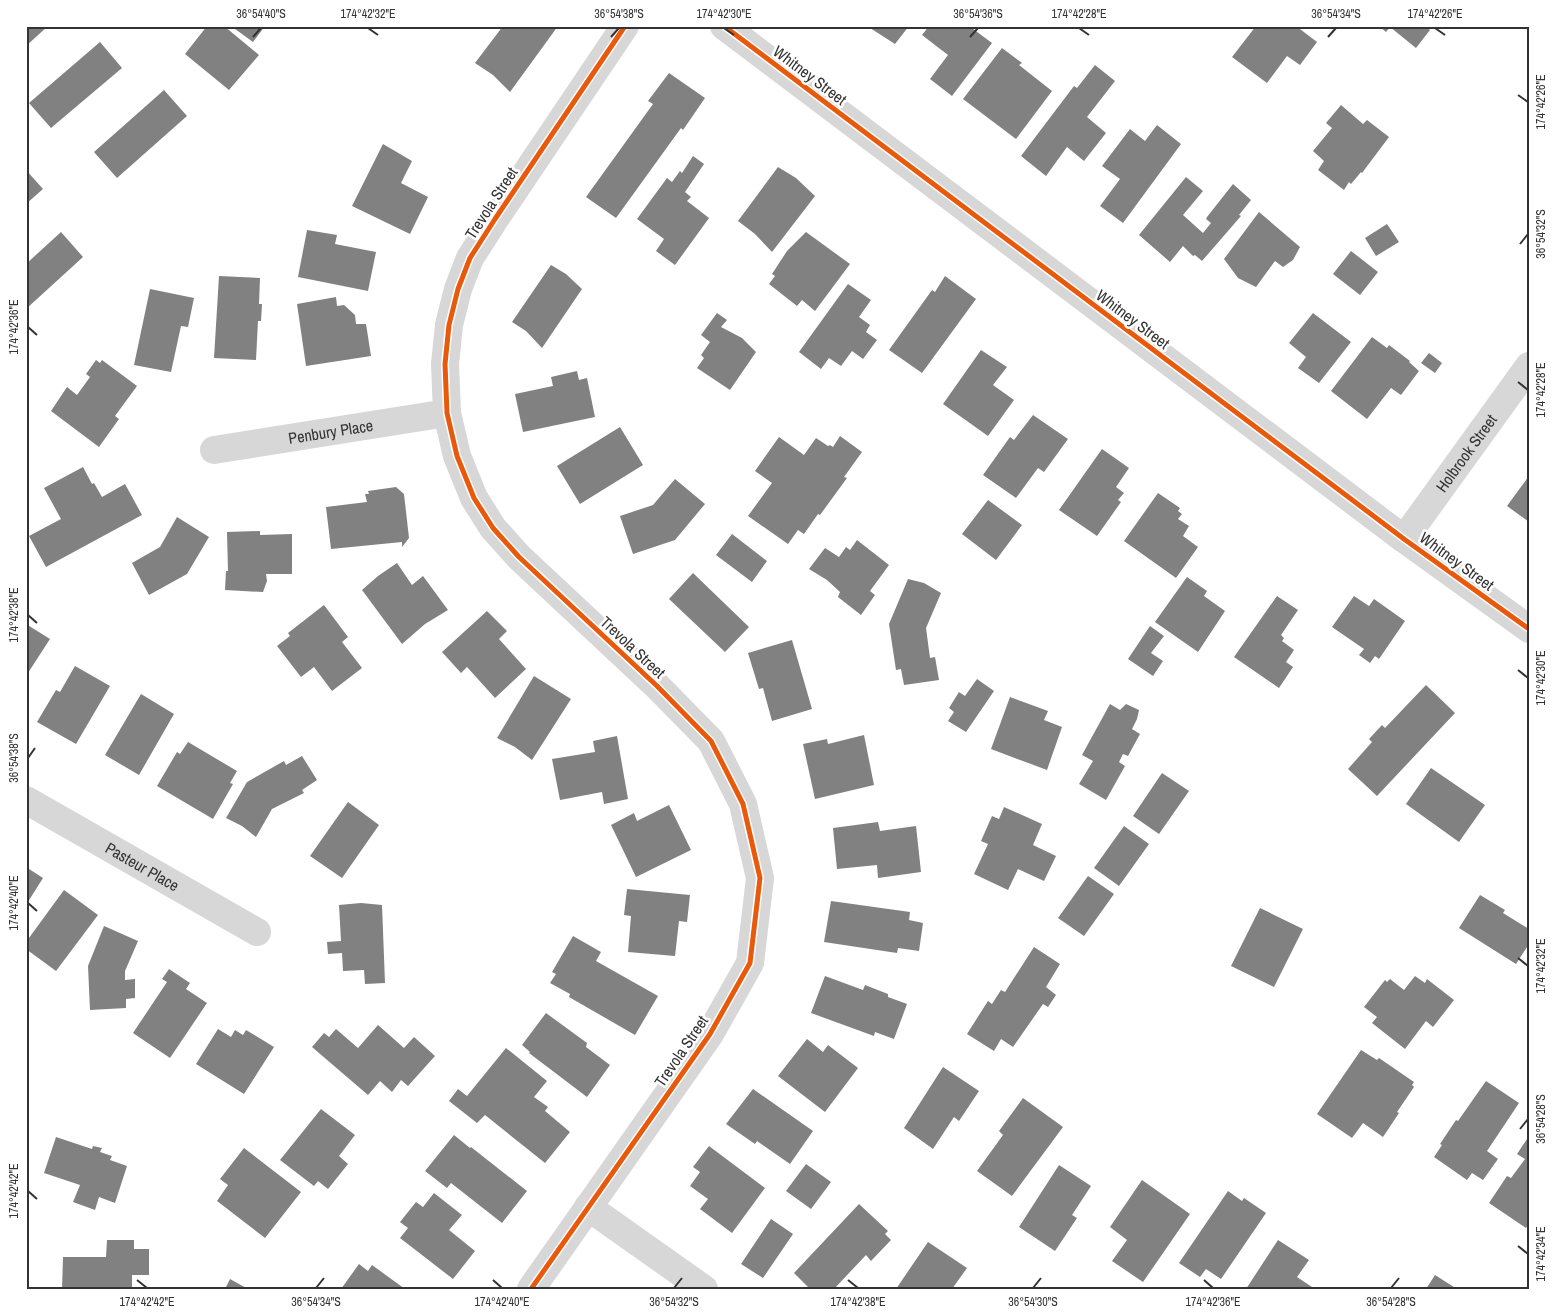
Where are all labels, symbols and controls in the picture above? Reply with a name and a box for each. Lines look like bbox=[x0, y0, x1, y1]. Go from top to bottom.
text: 36°54'40"S bbox=[236, 6, 286, 22]
text: 174°42'32"E bbox=[340, 6, 396, 22]
text: 36°54'38"S bbox=[594, 6, 644, 22]
text: 174°42'30"E bbox=[696, 6, 752, 22]
text: 36°54'36"S bbox=[953, 6, 1003, 22]
text: 174°42'28"E bbox=[1051, 6, 1107, 22]
text: 36°54'34"S bbox=[1311, 6, 1361, 22]
text: 174°42'26"E bbox=[1407, 6, 1463, 22]
street label: Whitney Street bbox=[769, 40, 852, 110]
text: 174°42'26"E bbox=[1533, 74, 1549, 130]
street label: Trevola Street bbox=[459, 162, 523, 243]
text: 36°54'32"S bbox=[1533, 209, 1549, 259]
street label: Whitney Street bbox=[1092, 284, 1175, 354]
text: 174°42'36"E bbox=[6, 299, 22, 355]
text: 174°42'28"E bbox=[1533, 362, 1549, 418]
street label: Holbrook Street bbox=[1430, 409, 1502, 496]
street label: Penbury Place bbox=[287, 414, 374, 449]
street label: Whitney Street bbox=[1415, 527, 1499, 596]
text: 174°42'38"E bbox=[6, 587, 22, 643]
street label: Trevola Street bbox=[596, 611, 671, 683]
text: 174°42'30"E bbox=[1533, 650, 1549, 706]
text: 36°54'38"S bbox=[6, 733, 22, 783]
street label: Pasteur Place bbox=[101, 837, 183, 896]
text: 174°42'40"E bbox=[6, 875, 22, 931]
text: 174°42'32"E bbox=[1533, 938, 1549, 994]
street label: Trevola Street bbox=[649, 1011, 713, 1091]
text: 36°54'28"S bbox=[1533, 1094, 1549, 1144]
text: 174°42'42"E bbox=[6, 1163, 22, 1219]
text: 174°42'34"E bbox=[1533, 1226, 1549, 1282]
text: 174°42'42"E bbox=[119, 1294, 175, 1310]
text: 36°54'34"S bbox=[291, 1294, 341, 1310]
text: 174°42'40"E bbox=[474, 1294, 530, 1310]
text: 36°54'32"S bbox=[649, 1294, 699, 1310]
text: 174°42'38"E bbox=[830, 1294, 886, 1310]
text: 36°54'30"S bbox=[1008, 1294, 1058, 1310]
text: 174°42'36"E bbox=[1185, 1294, 1241, 1310]
text: 36°54'28"S bbox=[1366, 1294, 1416, 1310]

